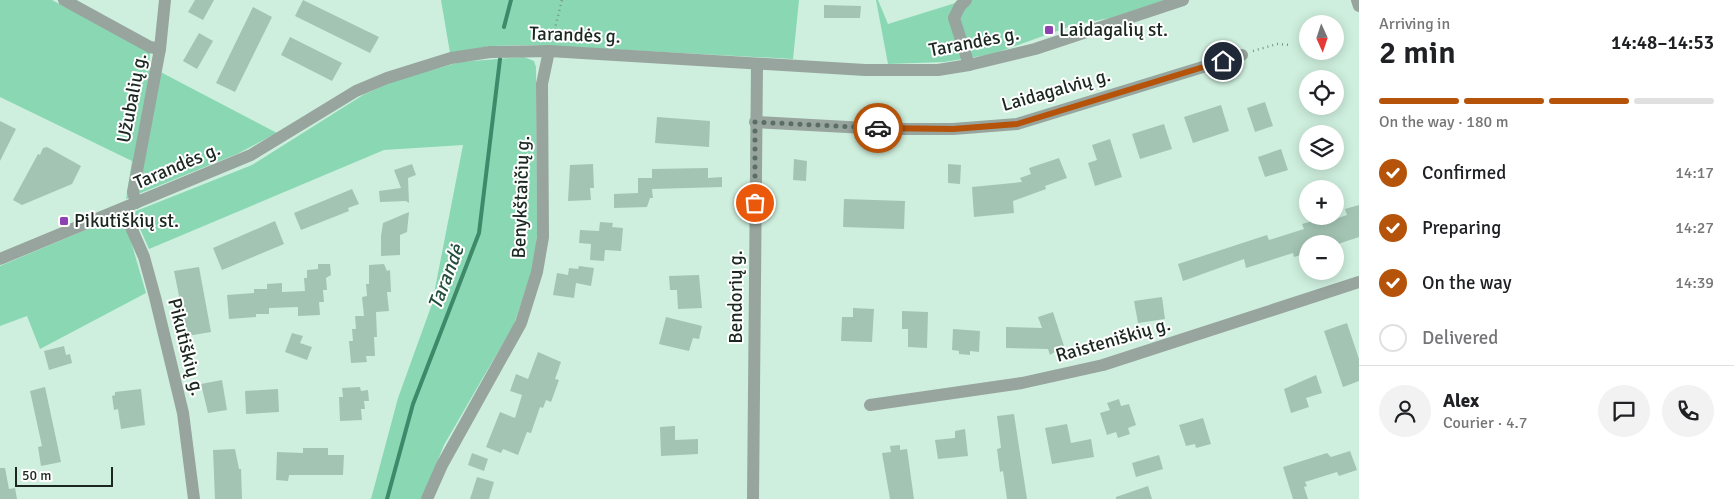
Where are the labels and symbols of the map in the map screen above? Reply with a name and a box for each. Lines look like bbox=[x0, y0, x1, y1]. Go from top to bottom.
north arrow bbox=[1299, 15, 1344, 60]
place label: Laidagalių st. bbox=[1059, 18, 1168, 42]
street label: Tarandės g. bbox=[529, 21, 621, 49]
street label: Tarandės g. bbox=[927, 21, 1021, 63]
marker: Laidagalių st. bbox=[1043, 24, 1055, 36]
pin bbox=[1202, 40, 1244, 82]
street label: Užubalių g. bbox=[112, 51, 152, 145]
street label: Laidagalvių g. bbox=[999, 63, 1113, 117]
courier bbox=[853, 103, 903, 153]
street label: Benykštaičių g. bbox=[507, 135, 535, 259]
street label: Tarandės g. bbox=[130, 137, 224, 195]
pin bbox=[734, 182, 776, 224]
place label: Pikutiškių st. bbox=[74, 209, 179, 233]
marker: Pikutiškių st. bbox=[58, 215, 70, 227]
water label: Tarandė bbox=[422, 240, 470, 313]
street label: Bendorių g. bbox=[724, 250, 748, 344]
street label: Pikutiškių g. bbox=[162, 296, 210, 398]
street label: Raisteniškių g. bbox=[1053, 312, 1173, 368]
scale bar bbox=[15, 464, 112, 487]

